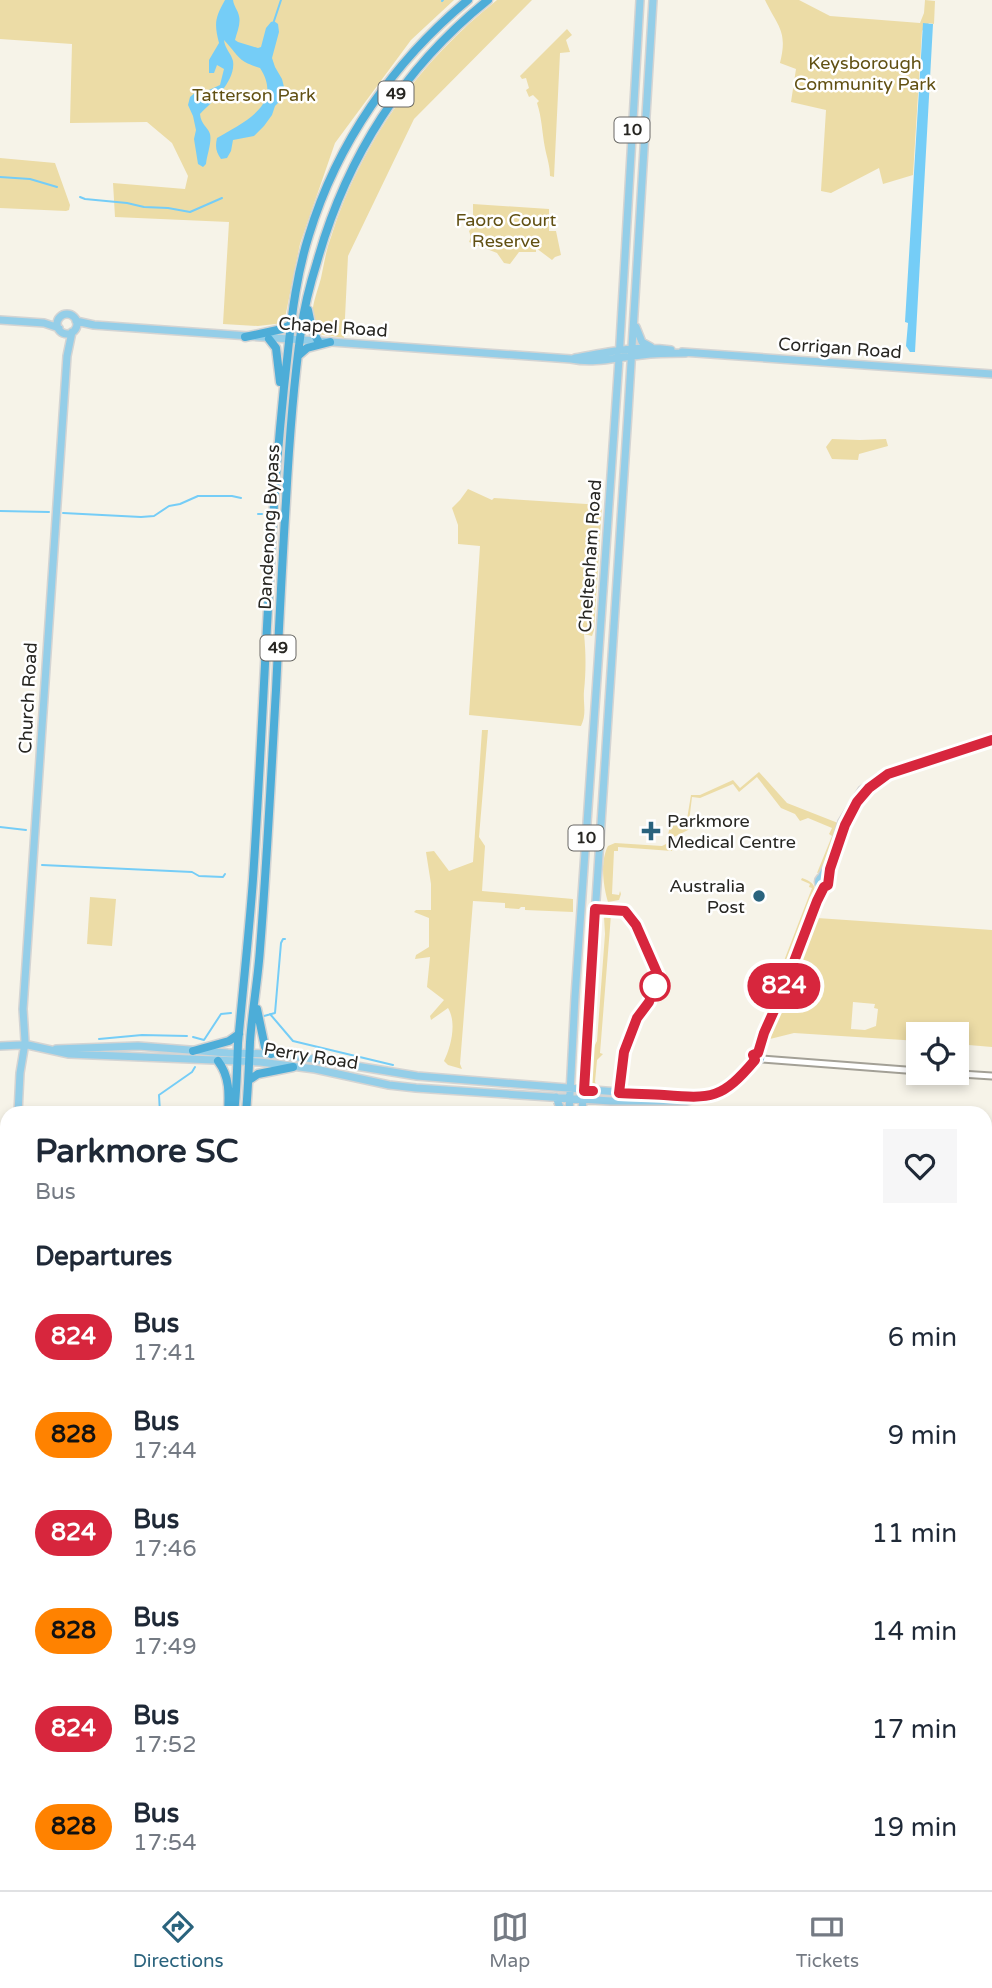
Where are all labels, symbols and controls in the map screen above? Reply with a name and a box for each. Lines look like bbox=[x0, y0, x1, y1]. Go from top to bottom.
park label: Keysborough Community Park bbox=[794, 52, 936, 95]
road number: 49 bbox=[378, 82, 414, 106]
park label: Tatterson Park bbox=[192, 84, 316, 106]
road number: 10 bbox=[614, 118, 650, 142]
park label: Faoro Court Reserve bbox=[456, 209, 557, 252]
street label: Chapel Road bbox=[278, 312, 388, 342]
street label: Corrigan Road bbox=[777, 333, 903, 363]
street label: Dandenong Bypass bbox=[254, 444, 284, 610]
street label: Cheltenham Road bbox=[574, 479, 606, 633]
road number: 49 bbox=[260, 636, 296, 660]
street label: Church Road bbox=[14, 642, 42, 754]
place label: Parkmore Medical Centre bbox=[667, 810, 796, 853]
marker: Parkmore Medical Centre bbox=[641, 821, 661, 841]
road number: 10 bbox=[568, 825, 604, 850]
place label: Australia Post bbox=[669, 875, 745, 918]
marker: Australia Post bbox=[751, 888, 767, 904]
line badge: 824 bbox=[744, 963, 824, 1009]
unlabelled marker bbox=[640, 971, 670, 1001]
text: 824 bbox=[761, 971, 807, 1000]
map controls bbox=[906, 1022, 969, 1085]
button: locate bbox=[906, 1022, 969, 1085]
street label: Perry Road bbox=[262, 1038, 360, 1074]
button: heart bbox=[883, 1129, 957, 1203]
text: Parkmore SC bbox=[35, 1132, 239, 1171]
text: Bus bbox=[35, 1178, 76, 1206]
text: Departures bbox=[35, 1241, 172, 1272]
text: Bus bbox=[133, 1308, 179, 1339]
text: 824 bbox=[51, 1322, 96, 1351]
text: 6 min bbox=[888, 1322, 957, 1353]
text: 17:41 bbox=[133, 1339, 197, 1367]
text: Bus bbox=[133, 1406, 179, 1437]
text: 828 bbox=[51, 1420, 96, 1449]
text: 9 min bbox=[888, 1420, 957, 1451]
text: 17:44 bbox=[133, 1437, 197, 1465]
text: Bus bbox=[133, 1504, 179, 1535]
text: 824 bbox=[51, 1518, 96, 1547]
text: 11 min bbox=[871, 1518, 957, 1549]
text: 17:46 bbox=[133, 1535, 197, 1563]
text: Bus bbox=[133, 1602, 179, 1633]
text: 828 bbox=[51, 1616, 96, 1645]
text: 14 min bbox=[871, 1616, 957, 1647]
text: 17:49 bbox=[133, 1633, 197, 1661]
text: Bus bbox=[133, 1700, 179, 1731]
text: 824 bbox=[51, 1714, 96, 1743]
text: 17 min bbox=[871, 1714, 957, 1745]
text: 17:52 bbox=[133, 1731, 197, 1759]
text: Bus bbox=[133, 1798, 179, 1829]
text: 828 bbox=[51, 1812, 96, 1841]
text: 19 min bbox=[871, 1812, 957, 1843]
text: 17:54 bbox=[133, 1829, 197, 1857]
tab: Directions bbox=[133, 1908, 224, 1972]
tab: Map bbox=[489, 1908, 530, 1972]
tab: Tickets bbox=[796, 1908, 859, 1972]

